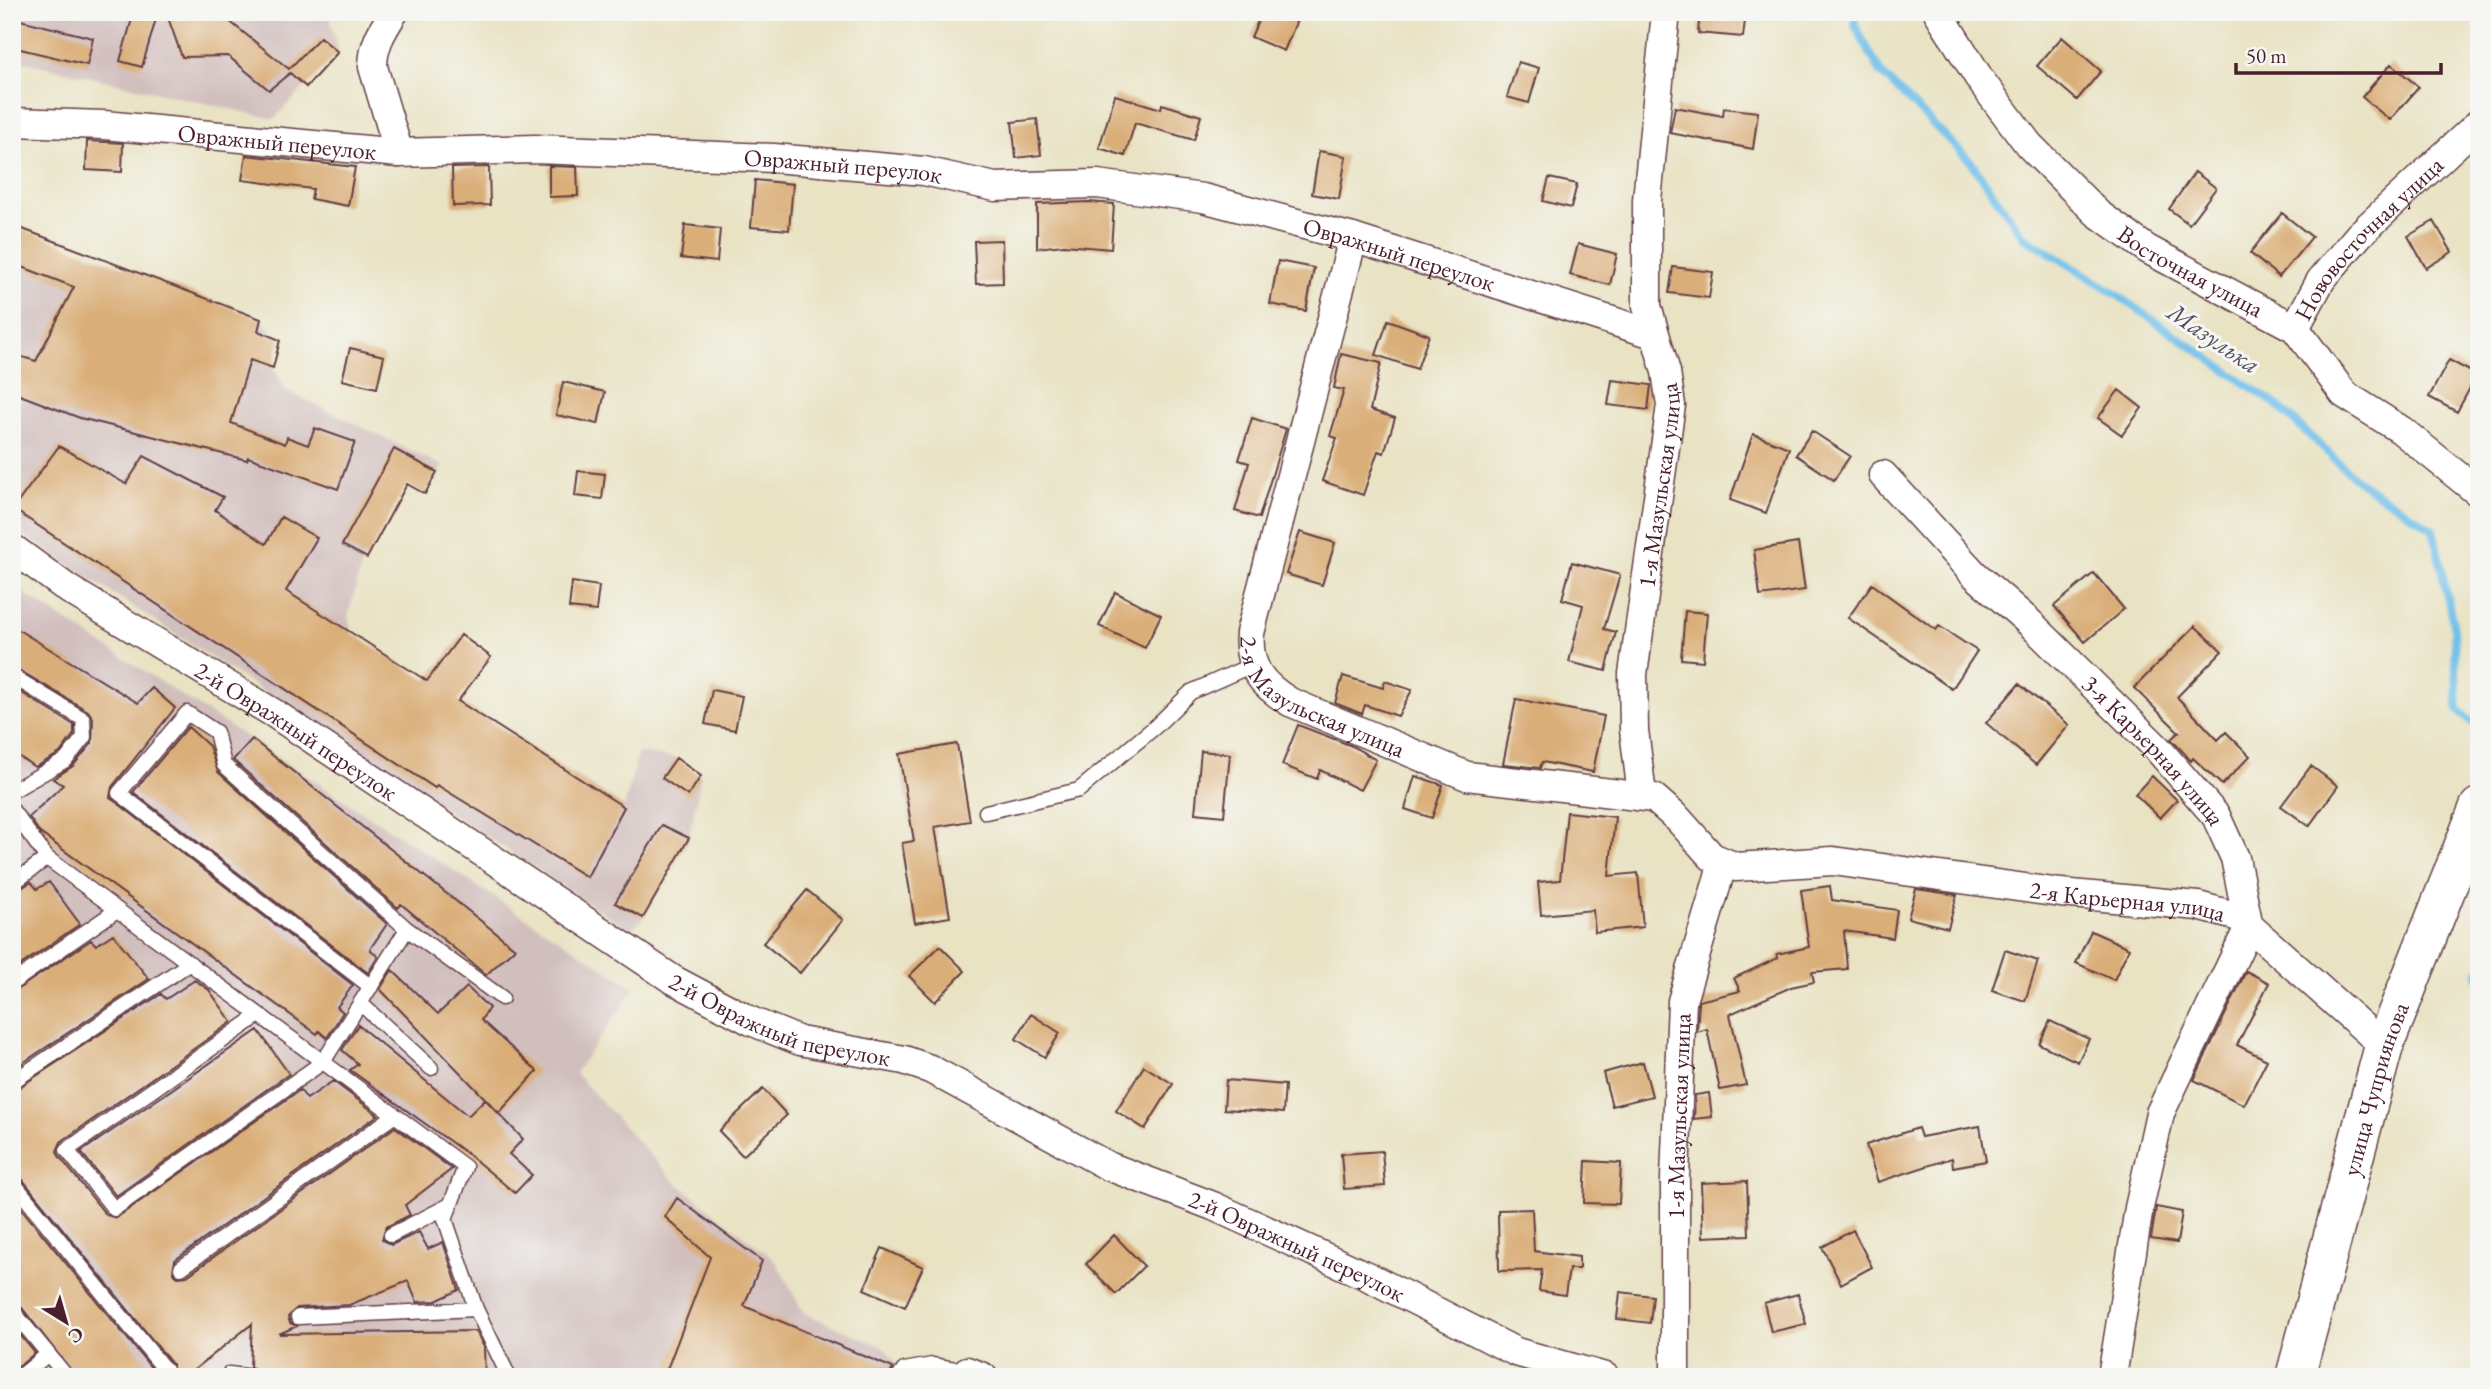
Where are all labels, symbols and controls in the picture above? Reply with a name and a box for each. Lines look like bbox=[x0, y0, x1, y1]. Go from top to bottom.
scale bar bbox=[2236, 32, 2440, 76]
text: 50 m bbox=[2246, 42, 2287, 69]
street label: Овражный переулок bbox=[176, 117, 378, 166]
street label: Овражный переулок bbox=[743, 141, 946, 190]
street label: Нововосточная улица bbox=[2287, 149, 2450, 325]
street label: Овражный переулок bbox=[1300, 210, 1500, 298]
street label: Восточная улица bbox=[2112, 218, 2269, 324]
water label: Мазулька bbox=[2159, 294, 2267, 381]
street label: 1-я Мазульская улица bbox=[1630, 381, 1686, 589]
street label: 2-я Мазульская улица bbox=[1234, 636, 1410, 764]
street label: 2-й Овражный переулок bbox=[189, 654, 404, 807]
street label: 3-я Карьерная улица bbox=[2076, 668, 2234, 830]
street label: 2-я Карьерная улица bbox=[2028, 873, 2229, 928]
street label: 2-й Овражный переулок bbox=[664, 965, 893, 1073]
street label: улица Чуприянова bbox=[2334, 997, 2416, 1179]
street label: 1-я Мазульская улица bbox=[1659, 1012, 1697, 1219]
street label: 2-й Овражный переулок bbox=[1184, 1183, 1411, 1309]
north arrow bbox=[32, 1288, 102, 1358]
text: С bbox=[63, 1321, 89, 1349]

